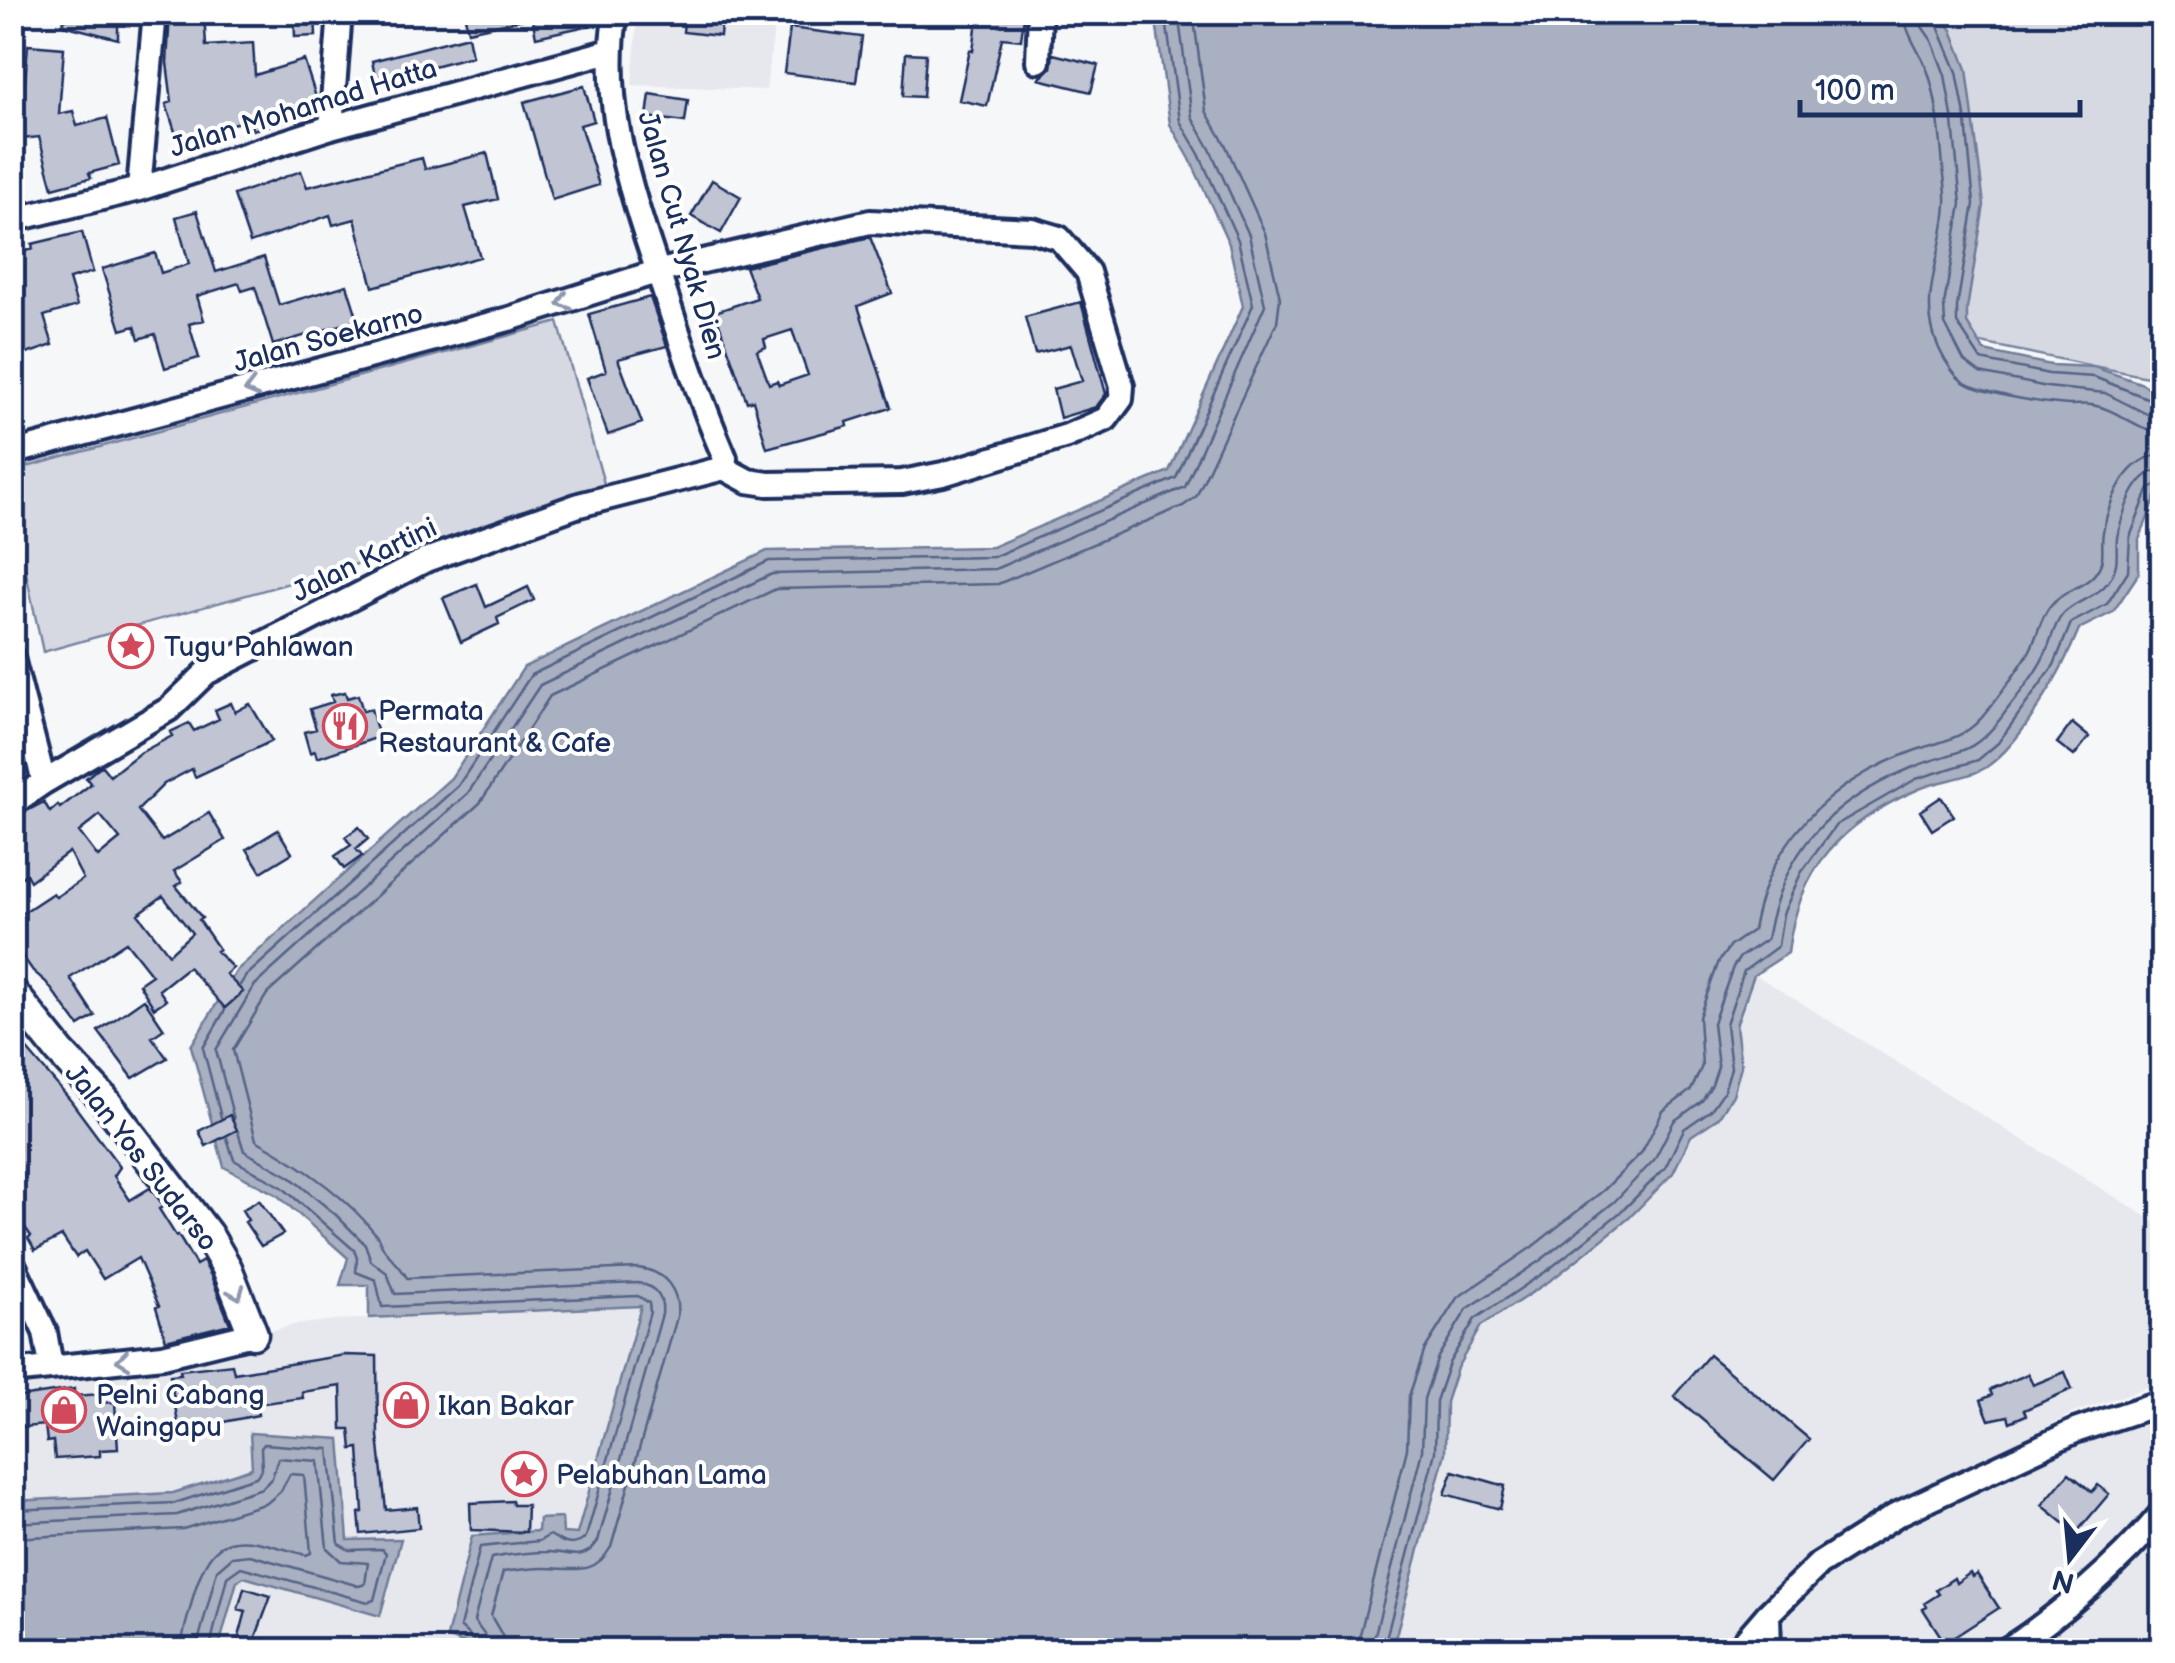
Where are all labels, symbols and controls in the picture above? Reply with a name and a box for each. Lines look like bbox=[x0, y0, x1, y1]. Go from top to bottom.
street label: Jalan Mohamad Hatta bbox=[166, 52, 441, 165]
scale bar bbox=[1800, 55, 2080, 117]
text: 100 m bbox=[1815, 73, 1895, 109]
street label: Jalan Cut Nyak Dien bbox=[630, 108, 733, 363]
one-way arrow bbox=[556, 290, 573, 310]
street label: Jalan Soekarno bbox=[230, 297, 427, 380]
one-way arrow bbox=[242, 377, 260, 398]
street label: Jalan Kartini bbox=[287, 511, 442, 610]
place icon: Tugu Pahlawan bbox=[108, 623, 154, 669]
place label: Tugu Pahlawan bbox=[164, 631, 354, 664]
place label: Permata Restaurant & Cafe bbox=[378, 695, 611, 760]
restaurant icon: Permata Restaurant & Cafe bbox=[322, 703, 368, 749]
street label: Jalan Yos Sudarso bbox=[58, 1058, 224, 1258]
one-way arrow bbox=[225, 1284, 245, 1301]
one-way arrow bbox=[115, 1349, 132, 1370]
place label: Pelni Cabang Waingapu bbox=[96, 1379, 265, 1444]
shop icon: Ikan Bakar bbox=[383, 1382, 429, 1428]
shop icon: Pelni Cabang Waingapu bbox=[41, 1387, 87, 1433]
place label: Ikan Bakar bbox=[438, 1390, 574, 1423]
place icon: Pelabuhan Lama bbox=[501, 1451, 547, 1497]
place label: Pelabuhan Lama bbox=[556, 1459, 767, 1492]
north arrow bbox=[2020, 1508, 2120, 1608]
text: N bbox=[2049, 1562, 2078, 1599]

